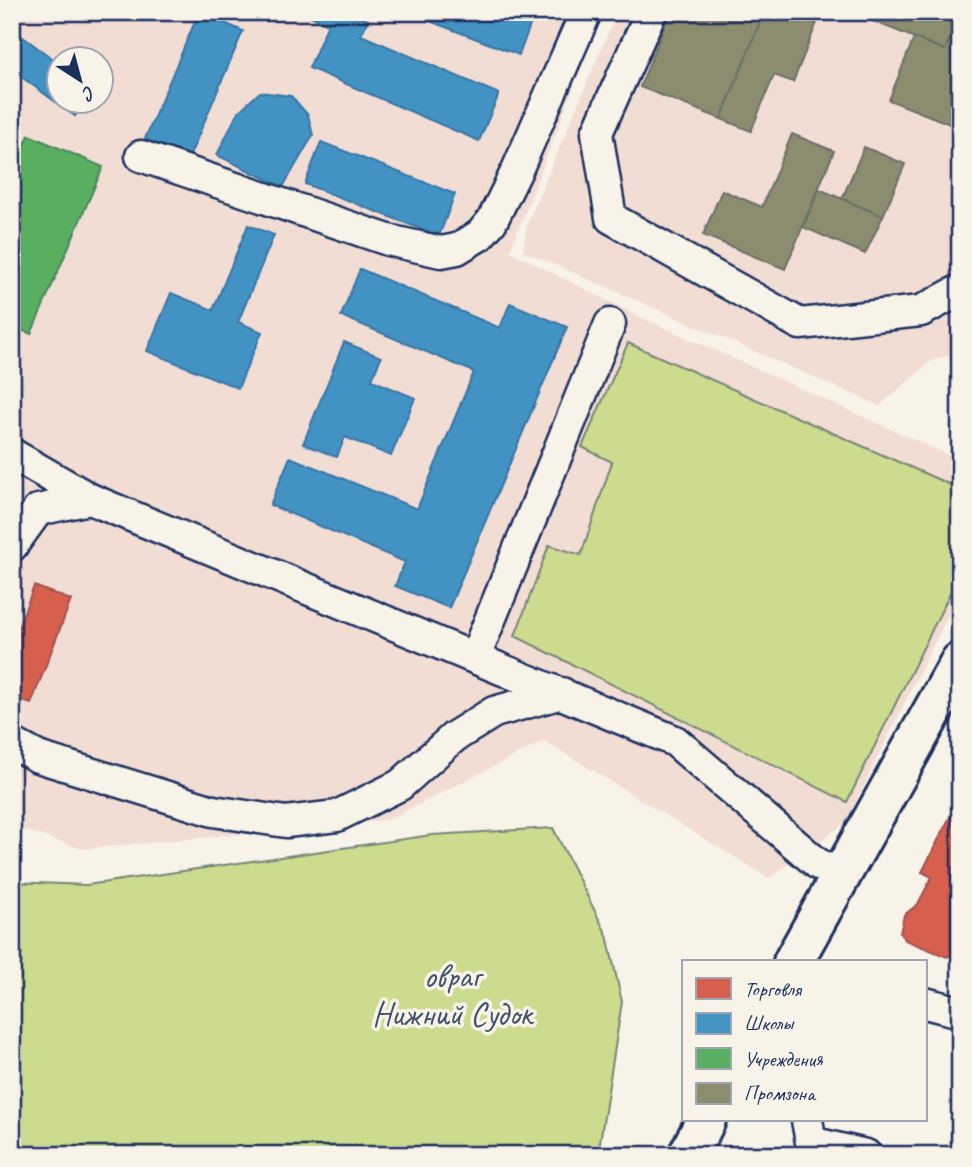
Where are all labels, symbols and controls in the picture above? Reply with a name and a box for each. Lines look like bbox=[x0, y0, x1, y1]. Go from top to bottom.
north arrow bbox=[46, 46, 116, 116]
text: С bbox=[76, 80, 100, 107]
park label: овраг Нижний Судок bbox=[372, 955, 535, 1035]
legend bbox=[682, 960, 926, 1122]
text: Торговля bbox=[744, 976, 803, 1002]
text: Школы bbox=[744, 1010, 795, 1036]
text: Учреждения bbox=[744, 1046, 824, 1072]
text: Промзона bbox=[744, 1080, 817, 1106]

